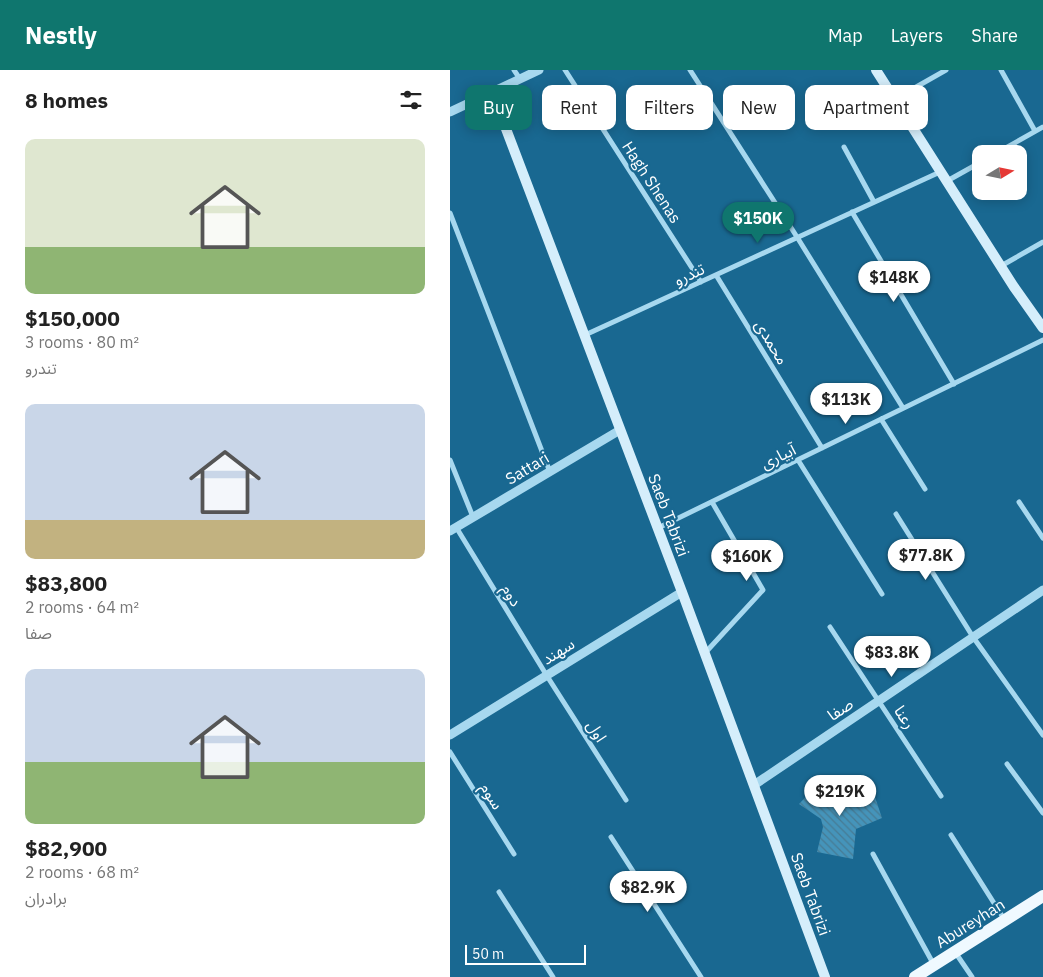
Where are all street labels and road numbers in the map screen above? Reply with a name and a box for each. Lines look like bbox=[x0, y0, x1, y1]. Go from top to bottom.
street label: Hagh Shenas bbox=[618, 137, 686, 227]
street label: تندرو bbox=[670, 258, 708, 290]
street label: محمدی bbox=[751, 316, 793, 368]
street label: آبیاری bbox=[757, 438, 800, 473]
street label: Sattari bbox=[502, 447, 552, 489]
street label: Saeb Tabrizi bbox=[644, 471, 694, 559]
street label: دوم bbox=[495, 580, 526, 611]
street label: سهند bbox=[538, 633, 578, 669]
street label: صفا bbox=[823, 693, 857, 725]
street label: رعنا bbox=[890, 702, 920, 732]
street label: اول bbox=[582, 716, 611, 746]
street label: سوم bbox=[474, 779, 508, 815]
street label: Saeb Tabrizi bbox=[787, 850, 835, 938]
street label: Abureyhan bbox=[932, 894, 1008, 952]

